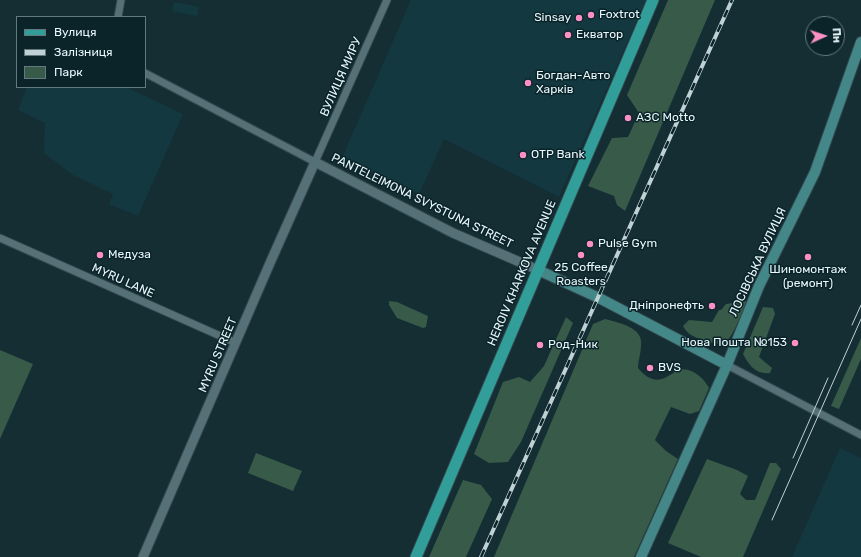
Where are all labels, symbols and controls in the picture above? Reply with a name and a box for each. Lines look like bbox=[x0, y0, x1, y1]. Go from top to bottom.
place label: Foxtrot bbox=[599, 8, 640, 22]
marker: Foxtrot bbox=[586, 10, 596, 20]
place label: Sinsay bbox=[534, 11, 571, 25]
marker: Sinsay bbox=[574, 13, 584, 23]
legend bbox=[16, 16, 146, 88]
north arrow bbox=[805, 16, 845, 56]
text: Вулиця bbox=[54, 25, 96, 39]
text: Пн bbox=[830, 27, 843, 43]
place label: Екватор bbox=[576, 28, 623, 42]
marker: Екватор bbox=[563, 30, 573, 40]
street label: ВУЛИЦЯ МИРУ bbox=[317, 35, 365, 119]
text: Залізниця bbox=[54, 45, 113, 59]
text: Парк bbox=[54, 65, 83, 79]
place label: Богдан-Авто Харків bbox=[536, 69, 610, 97]
marker: Богдан-Авто Харків bbox=[523, 78, 533, 88]
place label: АЗС Motto bbox=[636, 111, 695, 125]
marker: АЗС Motto bbox=[623, 113, 633, 123]
place label: OTP Bank bbox=[531, 148, 585, 162]
marker: OTP Bank bbox=[518, 150, 528, 160]
street label: PANTELEIMONA SVYSTUNA STREET bbox=[329, 151, 515, 251]
street label: HEROIV KHARKOVA AVENUE bbox=[485, 198, 559, 348]
street label: ЛОСІВСЬКА ВУЛИЦЯ bbox=[726, 205, 790, 319]
place label: Pulse Gym bbox=[598, 237, 657, 251]
marker: Pulse Gym bbox=[585, 239, 595, 249]
place label: Медуза bbox=[108, 248, 151, 262]
marker: Медуза bbox=[95, 250, 105, 260]
marker: 25 Coffee Roasters bbox=[576, 250, 586, 260]
marker: Шиномонтаж (ремонт) bbox=[803, 252, 813, 262]
street label: MYRU LANE bbox=[90, 261, 156, 301]
place label: 25 Coffee Roasters bbox=[554, 261, 608, 289]
place label: Шиномонтаж (ремонт) bbox=[769, 263, 847, 291]
place label: Дніпронефть bbox=[629, 299, 704, 313]
marker: Дніпронефть bbox=[707, 301, 717, 311]
street label: MYRU STREET bbox=[196, 315, 240, 395]
place label: Нова Пошта №153 bbox=[681, 336, 787, 350]
place label: Род-Ник bbox=[548, 338, 598, 352]
marker: Нова Пошта №153 bbox=[790, 338, 800, 348]
marker: Род-Ник bbox=[535, 340, 545, 350]
place label: BVS bbox=[658, 361, 681, 375]
marker: BVS bbox=[645, 363, 655, 373]

